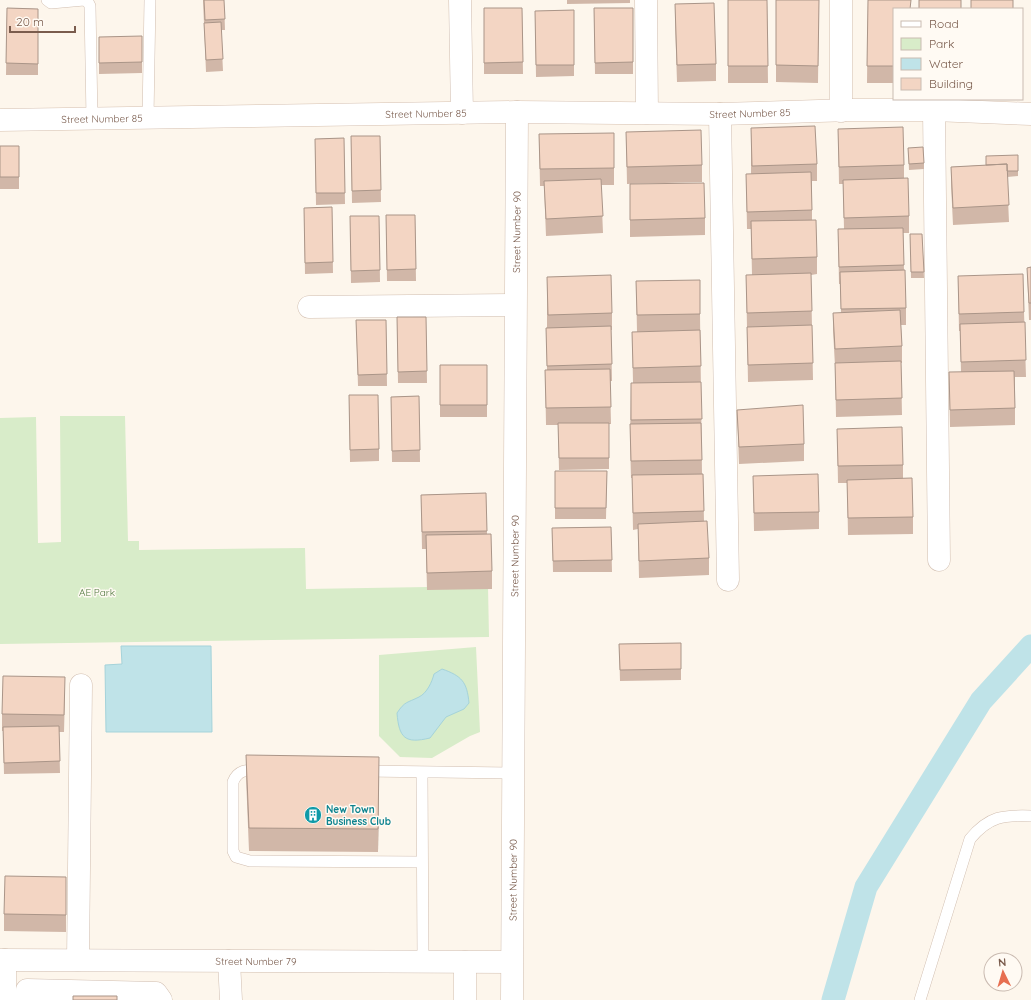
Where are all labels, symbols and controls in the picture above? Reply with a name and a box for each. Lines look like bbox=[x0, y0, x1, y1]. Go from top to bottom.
scale bar bbox=[10, 8, 75, 34]
legend bbox=[893, 8, 1023, 100]
text: 20 m bbox=[16, 14, 44, 29]
text: Road bbox=[929, 16, 959, 31]
text: Park bbox=[929, 36, 954, 51]
text: Water bbox=[929, 56, 964, 71]
text: Building bbox=[929, 76, 973, 91]
street label: Street Number 85 bbox=[709, 106, 791, 121]
street label: Street Number 85 bbox=[385, 107, 467, 121]
street label: Street Number 85 bbox=[61, 112, 143, 126]
street label: Street Number 90 bbox=[510, 191, 524, 273]
street label: Street Number 90 bbox=[508, 515, 522, 597]
park label: AE Park bbox=[79, 586, 115, 599]
place label: New Town Business Club bbox=[326, 803, 391, 828]
building icon: New Town Business Club bbox=[303, 805, 323, 825]
street label: Street Number 90 bbox=[506, 839, 520, 921]
north arrow bbox=[983, 952, 1023, 992]
street label: Street Number 79 bbox=[215, 955, 297, 968]
text: N bbox=[997, 955, 1007, 969]

